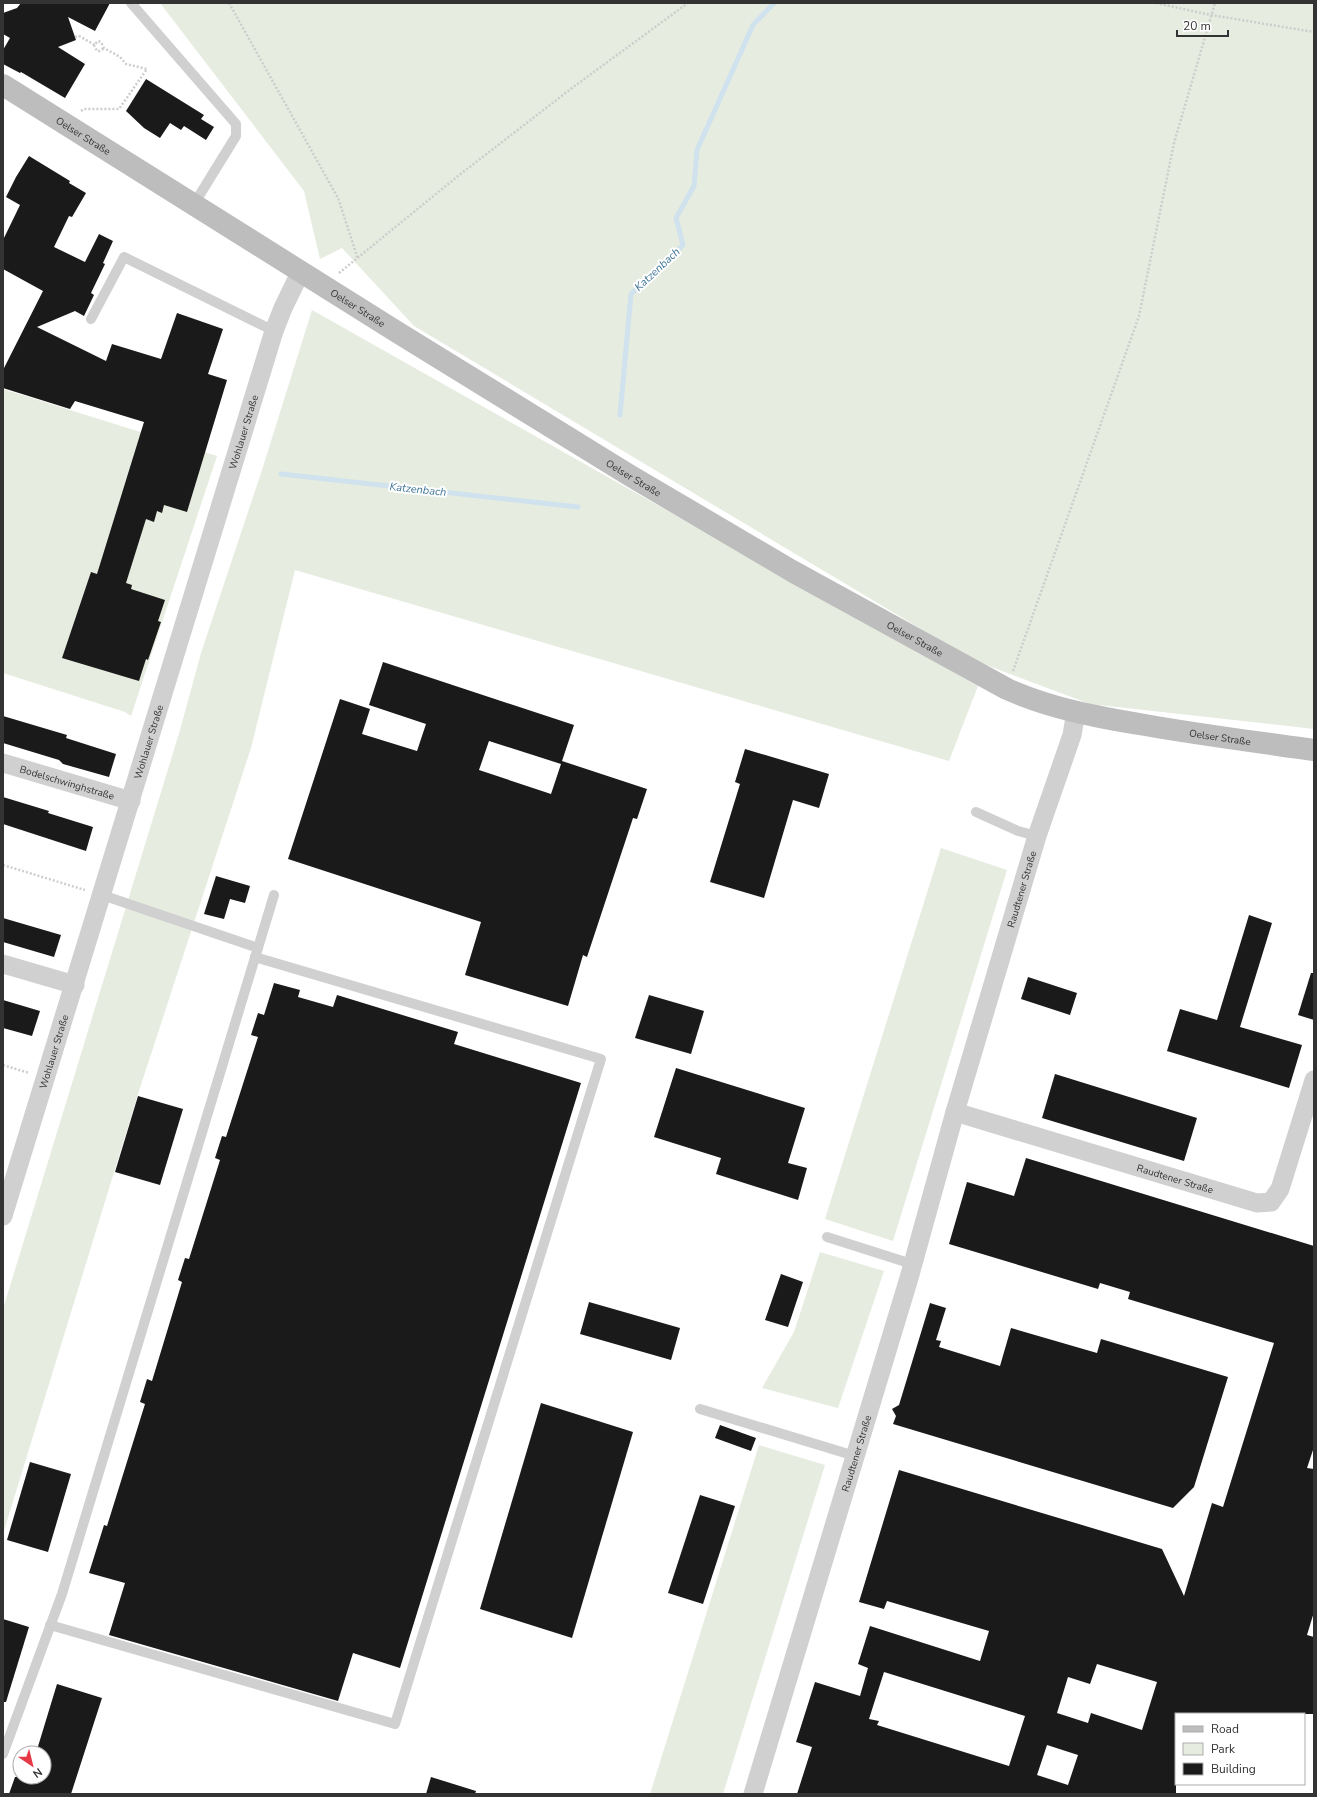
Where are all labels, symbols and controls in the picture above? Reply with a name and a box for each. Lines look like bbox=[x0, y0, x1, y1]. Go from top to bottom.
scale bar bbox=[1177, 12, 1228, 38]
text: 20 m bbox=[1183, 18, 1211, 34]
street label: Oelser Straße bbox=[53, 114, 113, 159]
water label: Katzenbach bbox=[631, 244, 683, 294]
street label: Oelser Straße bbox=[327, 286, 388, 331]
street label: Wohlauer Straße bbox=[226, 393, 262, 471]
street label: Oelser Straße bbox=[603, 456, 664, 500]
water label: Katzenbach bbox=[389, 479, 447, 500]
street label: Oelser Straße bbox=[884, 618, 945, 660]
street label: Wohlauer Straße bbox=[131, 703, 167, 781]
street label: Oelser Straße bbox=[1188, 726, 1252, 749]
street label: Bodelschwinghstraße bbox=[18, 762, 116, 804]
street label: Raudtener Straße bbox=[1004, 849, 1040, 929]
street label: Wohlauer Straße bbox=[36, 1013, 72, 1091]
street label: Raudtener Straße bbox=[1135, 1161, 1215, 1197]
street label: Raudtener Straße bbox=[839, 1413, 875, 1494]
legend bbox=[1175, 1713, 1305, 1785]
text: Road bbox=[1211, 1721, 1239, 1737]
text: Park bbox=[1211, 1741, 1236, 1757]
north arrow bbox=[12, 1745, 52, 1785]
text: Building bbox=[1211, 1761, 1256, 1777]
text: N bbox=[30, 1764, 45, 1781]

